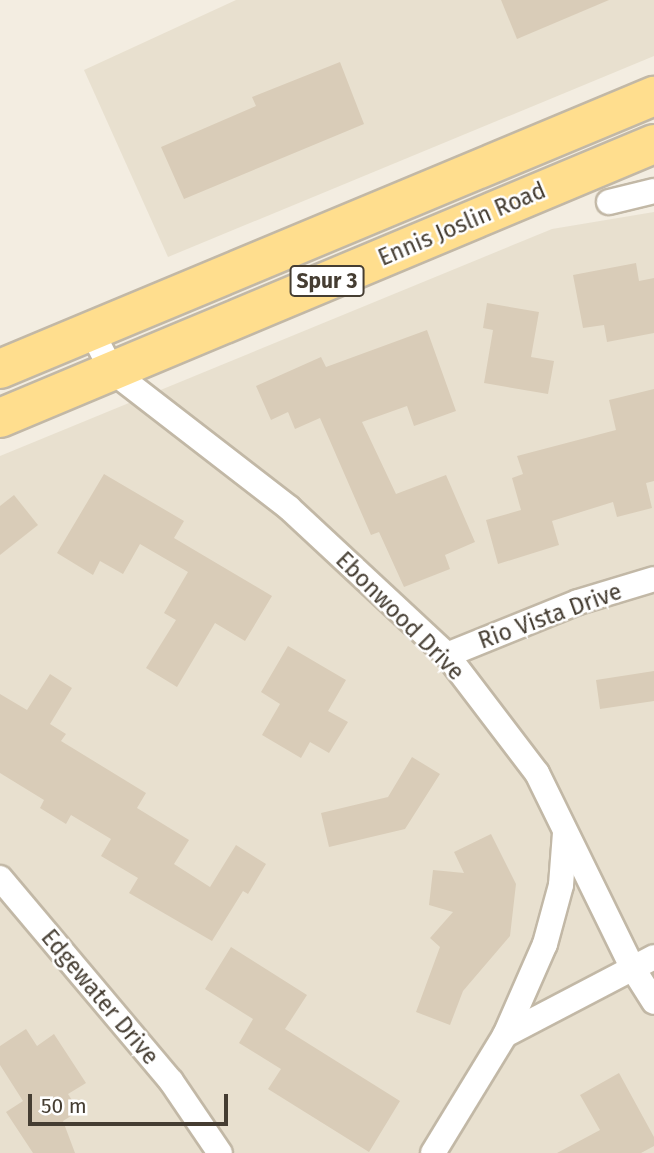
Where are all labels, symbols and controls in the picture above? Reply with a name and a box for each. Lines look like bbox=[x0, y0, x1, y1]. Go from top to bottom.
street label: Ennis Joslin Road bbox=[374, 176, 550, 272]
road number: Spur 3 bbox=[288, 264, 366, 298]
street label: Ebonwood Drive bbox=[330, 546, 470, 686]
street label: Rio Vista Drive bbox=[475, 577, 625, 655]
street label: Edgewater Drive bbox=[35, 924, 165, 1070]
scale bar bbox=[32, 1080, 231, 1124]
text: 50 m bbox=[41, 1093, 87, 1119]

